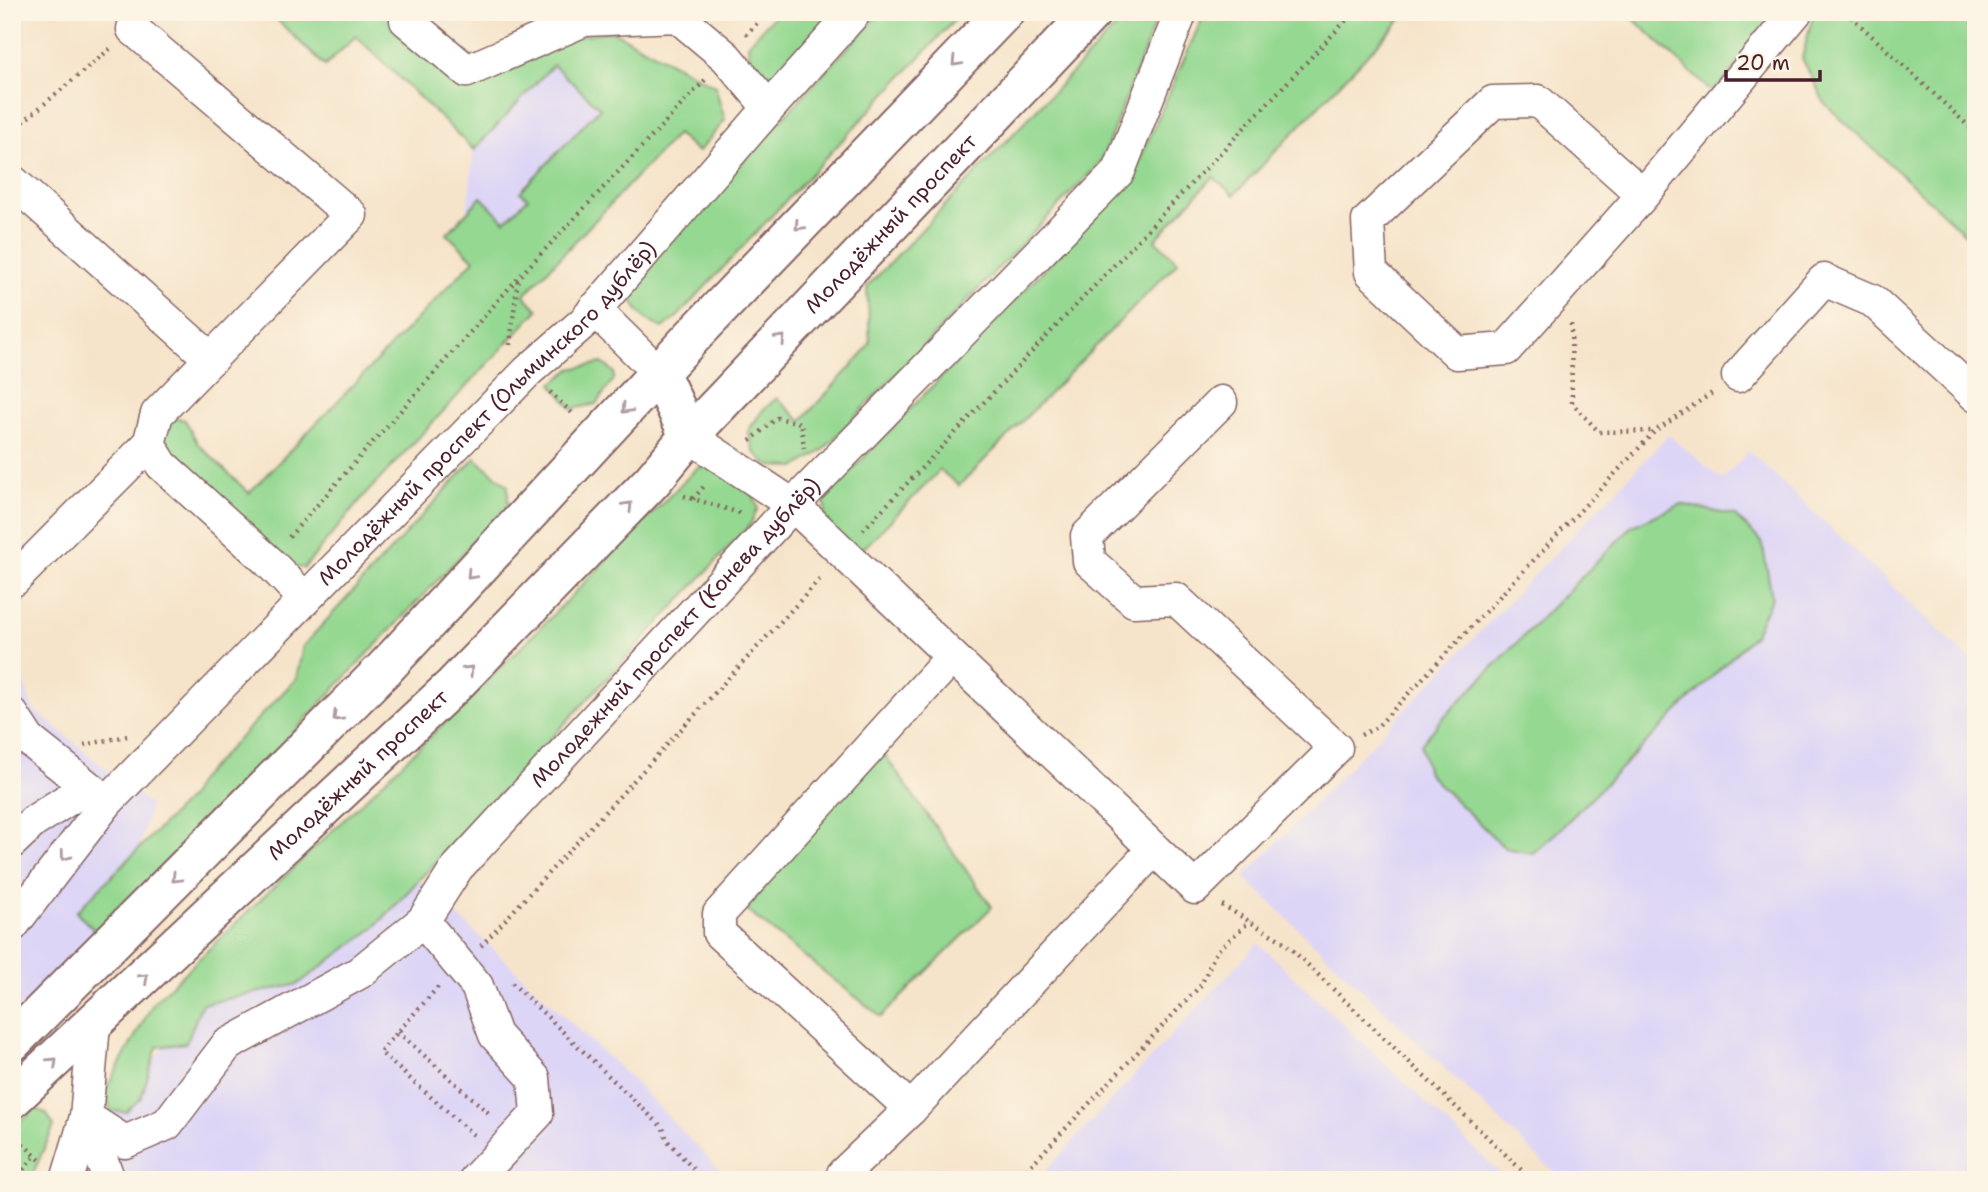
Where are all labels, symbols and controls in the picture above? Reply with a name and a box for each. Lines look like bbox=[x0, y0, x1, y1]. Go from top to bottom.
scale bar bbox=[1726, 38, 1820, 82]
text: 20 m bbox=[1736, 49, 1790, 77]
one-way arrow bbox=[952, 53, 965, 66]
street label: Молодёжный проспект bbox=[799, 128, 983, 320]
one-way arrow bbox=[794, 218, 807, 231]
street label: Молодёжный проспект (Ольминского дублёр) bbox=[312, 235, 662, 592]
one-way arrow bbox=[773, 334, 786, 347]
one-way arrow bbox=[621, 400, 634, 413]
street label: Молодежный проспект (Конева дублёр) bbox=[524, 472, 826, 794]
one-way arrow bbox=[619, 502, 632, 515]
one-way arrow bbox=[467, 567, 479, 580]
one-way arrow bbox=[461, 665, 474, 678]
street label: Молодёжный проспект bbox=[261, 683, 455, 867]
one-way arrow bbox=[332, 708, 345, 721]
one-way arrow bbox=[61, 848, 74, 861]
one-way arrow bbox=[171, 869, 184, 882]
one-way arrow bbox=[136, 973, 149, 986]
one-way arrow bbox=[45, 1058, 58, 1070]

